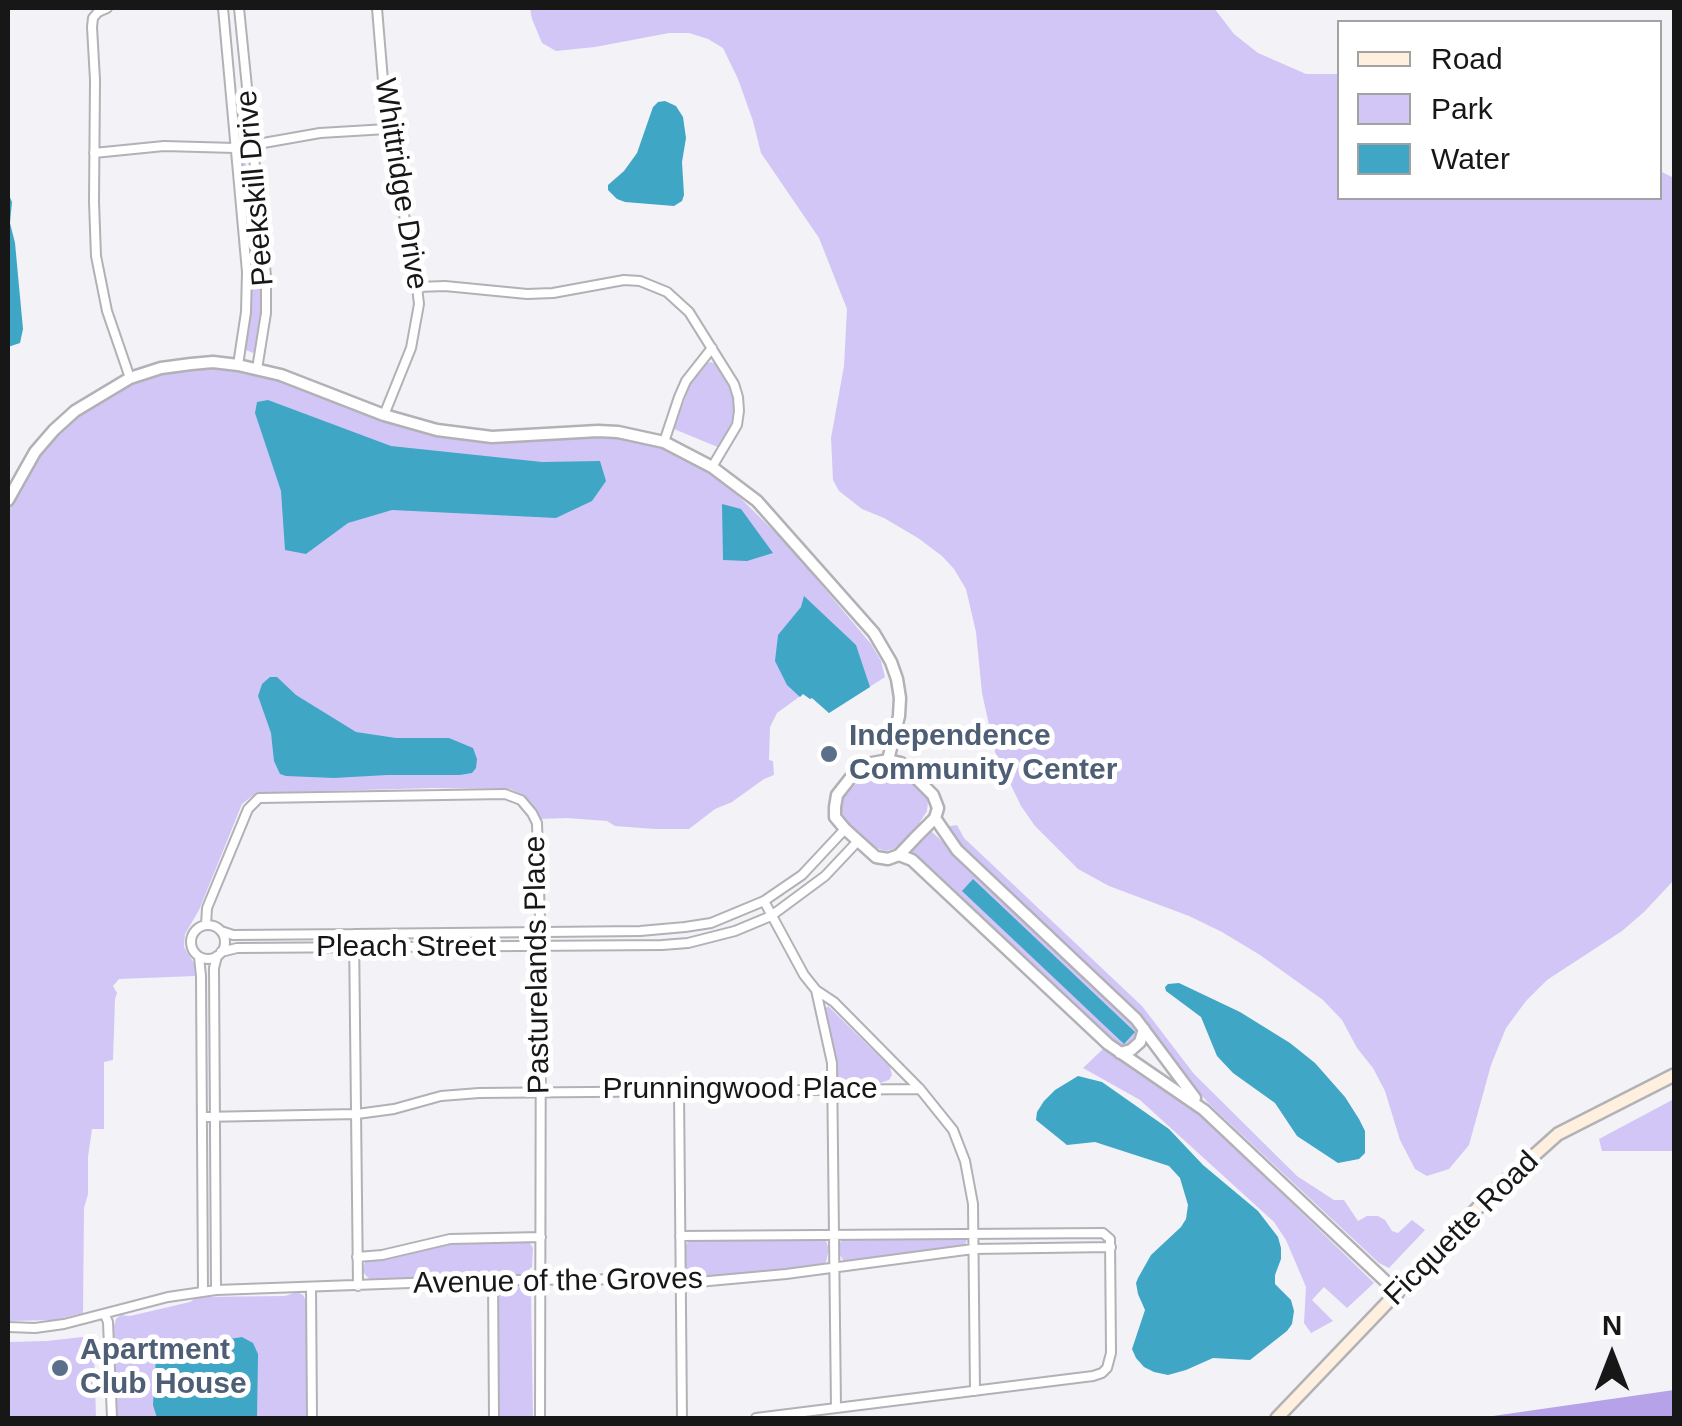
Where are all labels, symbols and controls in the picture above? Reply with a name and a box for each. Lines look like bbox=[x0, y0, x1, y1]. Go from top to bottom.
legend bbox=[1337, 20, 1662, 200]
text: Road bbox=[1431, 42, 1503, 75]
street label: Whittridge Drive bbox=[366, 76, 434, 292]
street label: Peekskill Drive bbox=[229, 88, 283, 288]
text: Park bbox=[1431, 92, 1493, 125]
text: Water bbox=[1431, 142, 1510, 175]
place label: Independence Community Center bbox=[849, 719, 1117, 790]
marker: Independence Community Center bbox=[818, 743, 840, 765]
street label: Pasturelands Place bbox=[518, 835, 558, 1095]
street label: Pleach Street bbox=[316, 930, 496, 966]
street label: Prunningwood Place bbox=[602, 1072, 878, 1108]
street label: Ficquette Road bbox=[1377, 1144, 1547, 1314]
street label: Avenue of the Groves bbox=[413, 1261, 703, 1303]
north arrow bbox=[1562, 1306, 1662, 1406]
text: N bbox=[1602, 1310, 1622, 1341]
place label: Apartment Club House bbox=[80, 1333, 247, 1404]
marker: Apartment Club House bbox=[49, 1357, 71, 1379]

